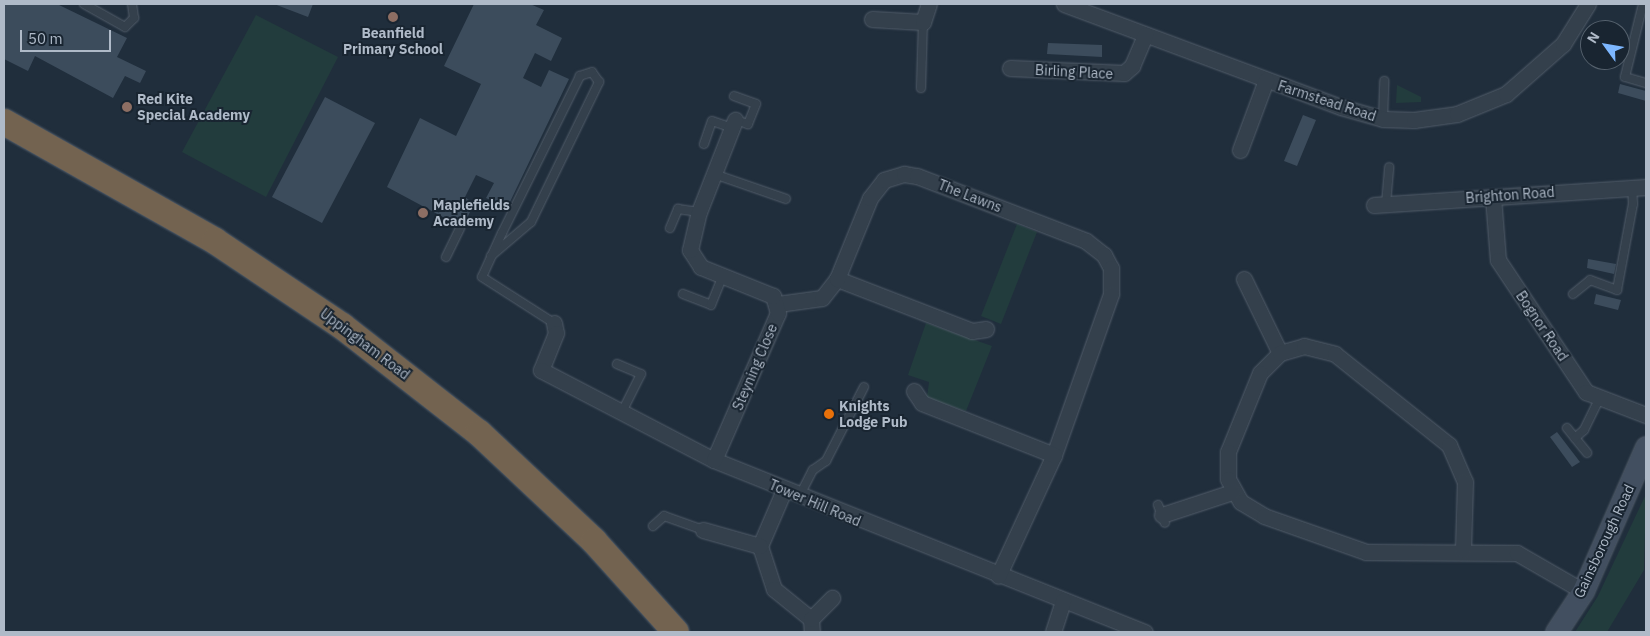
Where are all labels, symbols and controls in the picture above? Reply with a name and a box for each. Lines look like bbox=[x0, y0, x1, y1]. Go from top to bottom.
marker: Beanfield Primary School bbox=[387, 11, 399, 23]
scale bar bbox=[22, 20, 114, 52]
north arrow bbox=[1580, 20, 1630, 70]
place label: Beanfield Primary School bbox=[343, 25, 443, 58]
text: 50 m bbox=[28, 29, 63, 48]
text: N bbox=[1583, 29, 1603, 47]
street label: Birling Place bbox=[1035, 62, 1113, 82]
street label: Farmstead Road bbox=[1276, 77, 1378, 125]
place label: Red Kite Special Academy bbox=[137, 91, 250, 124]
marker: Red Kite Special Academy bbox=[121, 101, 133, 113]
street label: The Lawns bbox=[936, 176, 1004, 216]
street label: Brighton Road bbox=[1465, 184, 1555, 206]
place label: Maplefields Academy bbox=[433, 197, 510, 230]
marker: Maplefields Academy bbox=[417, 207, 429, 219]
street label: Bognor Road bbox=[1512, 288, 1572, 364]
street label: Uppingham Road bbox=[317, 305, 413, 383]
street label: Steyning Close bbox=[729, 321, 781, 413]
place label: Knights Lodge Pub bbox=[839, 398, 908, 431]
marker: Knights Lodge Pub bbox=[823, 408, 835, 420]
street label: Tower Hill Road bbox=[767, 476, 863, 530]
street label: Gainsborough Road bbox=[1570, 482, 1638, 600]

